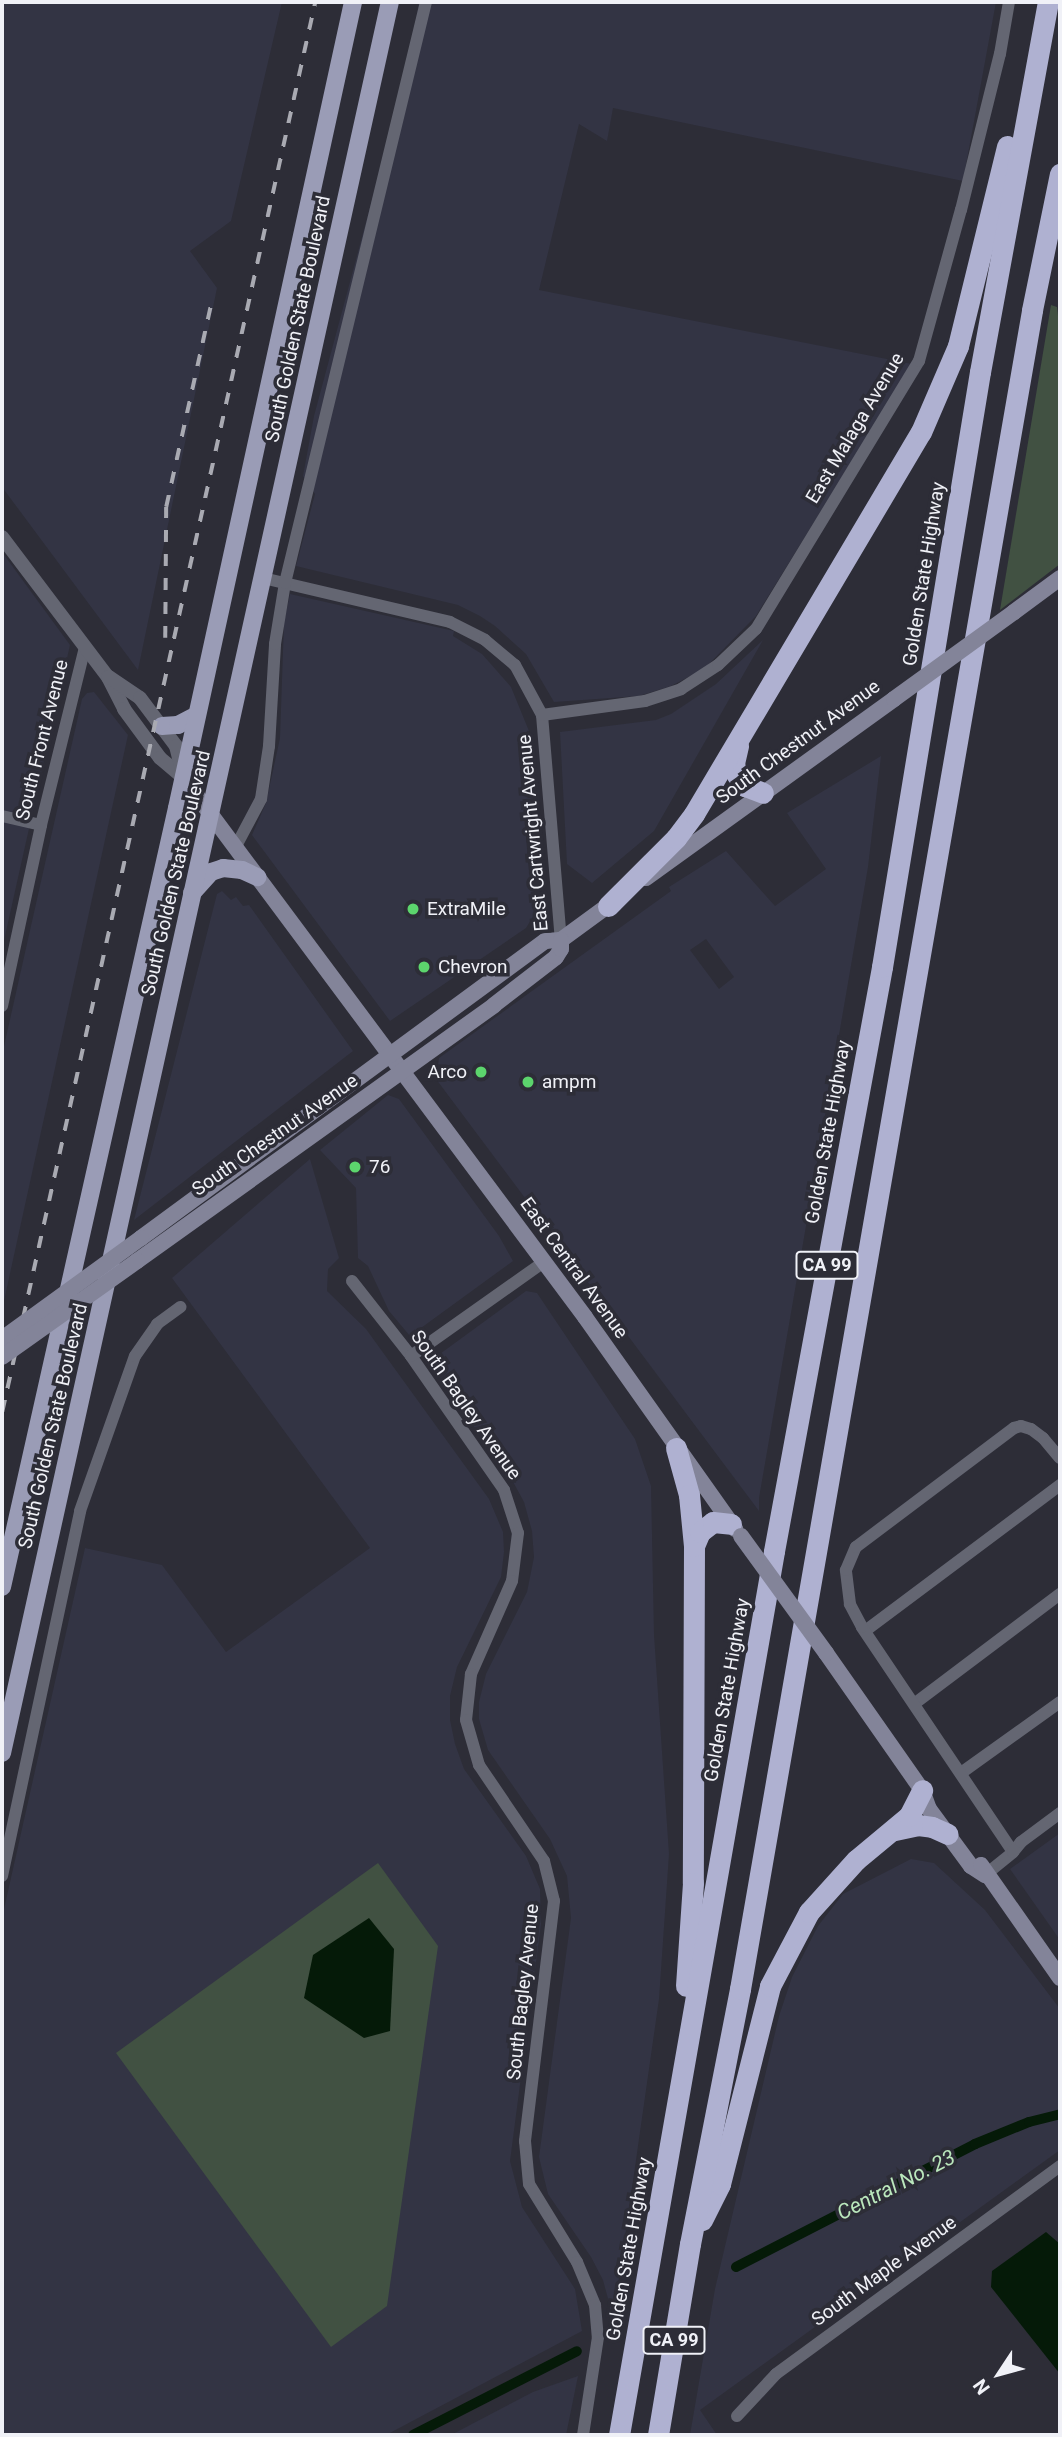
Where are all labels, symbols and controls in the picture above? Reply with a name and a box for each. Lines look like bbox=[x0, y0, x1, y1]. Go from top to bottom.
street label: South Golden State Boulevard bbox=[261, 194, 335, 444]
street label: East Malaga Avenue bbox=[801, 349, 909, 507]
street label: Golden State Highway bbox=[898, 480, 950, 668]
street label: South Front Avenue bbox=[11, 657, 73, 823]
street label: South Chestnut Avenue bbox=[712, 675, 884, 809]
street label: East Cartwright Avenue bbox=[513, 734, 553, 932]
street label: South Golden State Boulevard bbox=[137, 748, 215, 998]
place label: ExtraMile bbox=[427, 898, 506, 920]
marker: ExtraMile bbox=[405, 901, 421, 917]
place label: Chevron bbox=[438, 956, 508, 978]
marker: Chevron bbox=[416, 959, 432, 975]
street label: Golden State Highway bbox=[801, 1038, 855, 1226]
place label: Arco bbox=[428, 1061, 467, 1083]
marker: Arco bbox=[473, 1064, 489, 1080]
street label: South Chestnut Avenue bbox=[188, 1069, 362, 1201]
place label: ampm bbox=[542, 1071, 596, 1093]
marker: ampm bbox=[520, 1074, 536, 1090]
place label: 76 bbox=[369, 1156, 390, 1178]
marker: 76 bbox=[347, 1159, 363, 1175]
street label: East Central Avenue bbox=[515, 1193, 633, 1343]
road number: CA 99 bbox=[796, 1250, 858, 1280]
street label: South Golden State Boulevard bbox=[14, 1301, 92, 1551]
street label: South Bagley Avenue bbox=[406, 1326, 526, 1484]
street label: Golden State Highway bbox=[700, 1596, 754, 1784]
street label: South Bagley Avenue bbox=[502, 1903, 544, 2081]
water label: Central No. 23 bbox=[833, 2144, 959, 2226]
street label: Golden State Highway bbox=[602, 2155, 656, 2343]
street label: South Maple Avenue bbox=[807, 2211, 961, 2331]
road number: CA 99 bbox=[642, 2326, 706, 2354]
north arrow bbox=[964, 2339, 1034, 2409]
text: N bbox=[968, 2374, 995, 2399]

